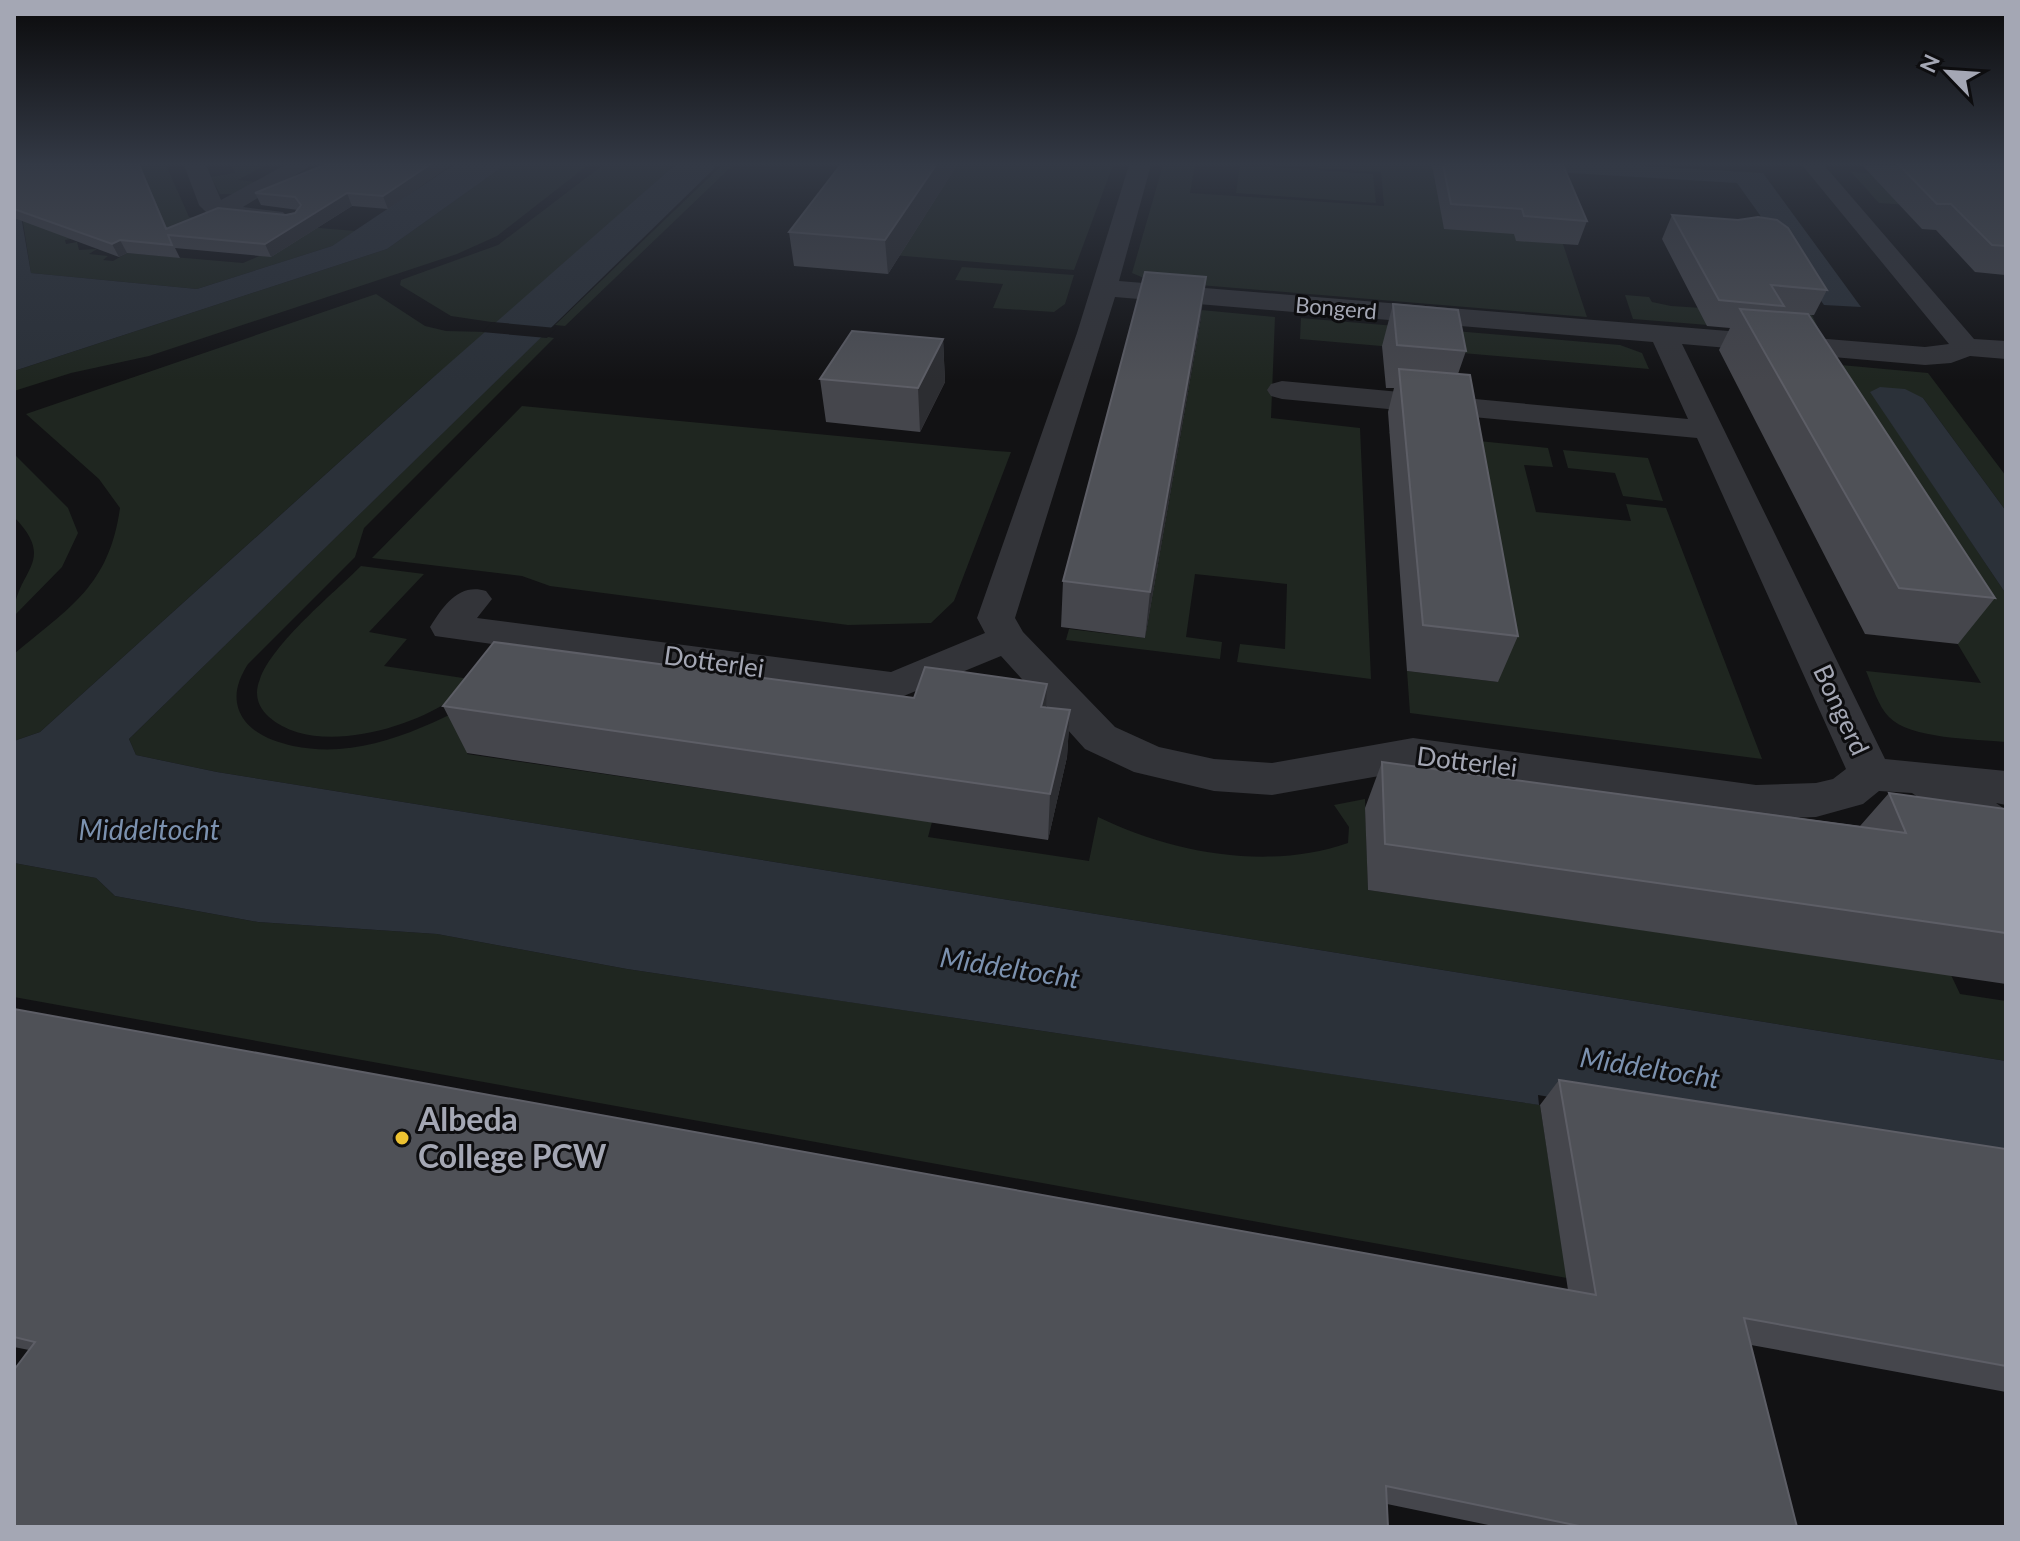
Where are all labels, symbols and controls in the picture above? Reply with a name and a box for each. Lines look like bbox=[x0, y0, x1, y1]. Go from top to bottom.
north arrow bbox=[1908, 32, 1988, 112]
text: N bbox=[1914, 50, 1945, 77]
street label: Bongerd bbox=[1294, 290, 1378, 325]
street label: Dotterlei bbox=[662, 638, 766, 684]
street label: Bongerd bbox=[1807, 659, 1877, 760]
street label: Dotterlei bbox=[1415, 739, 1519, 783]
water label: Middeltocht bbox=[78, 812, 220, 846]
water label: Middeltocht bbox=[938, 939, 1083, 995]
water label: Middeltocht bbox=[1578, 1039, 1723, 1095]
place label: Albeda College PCW bbox=[417, 1099, 607, 1175]
marker: Albeda College PCW bbox=[393, 1129, 411, 1147]

